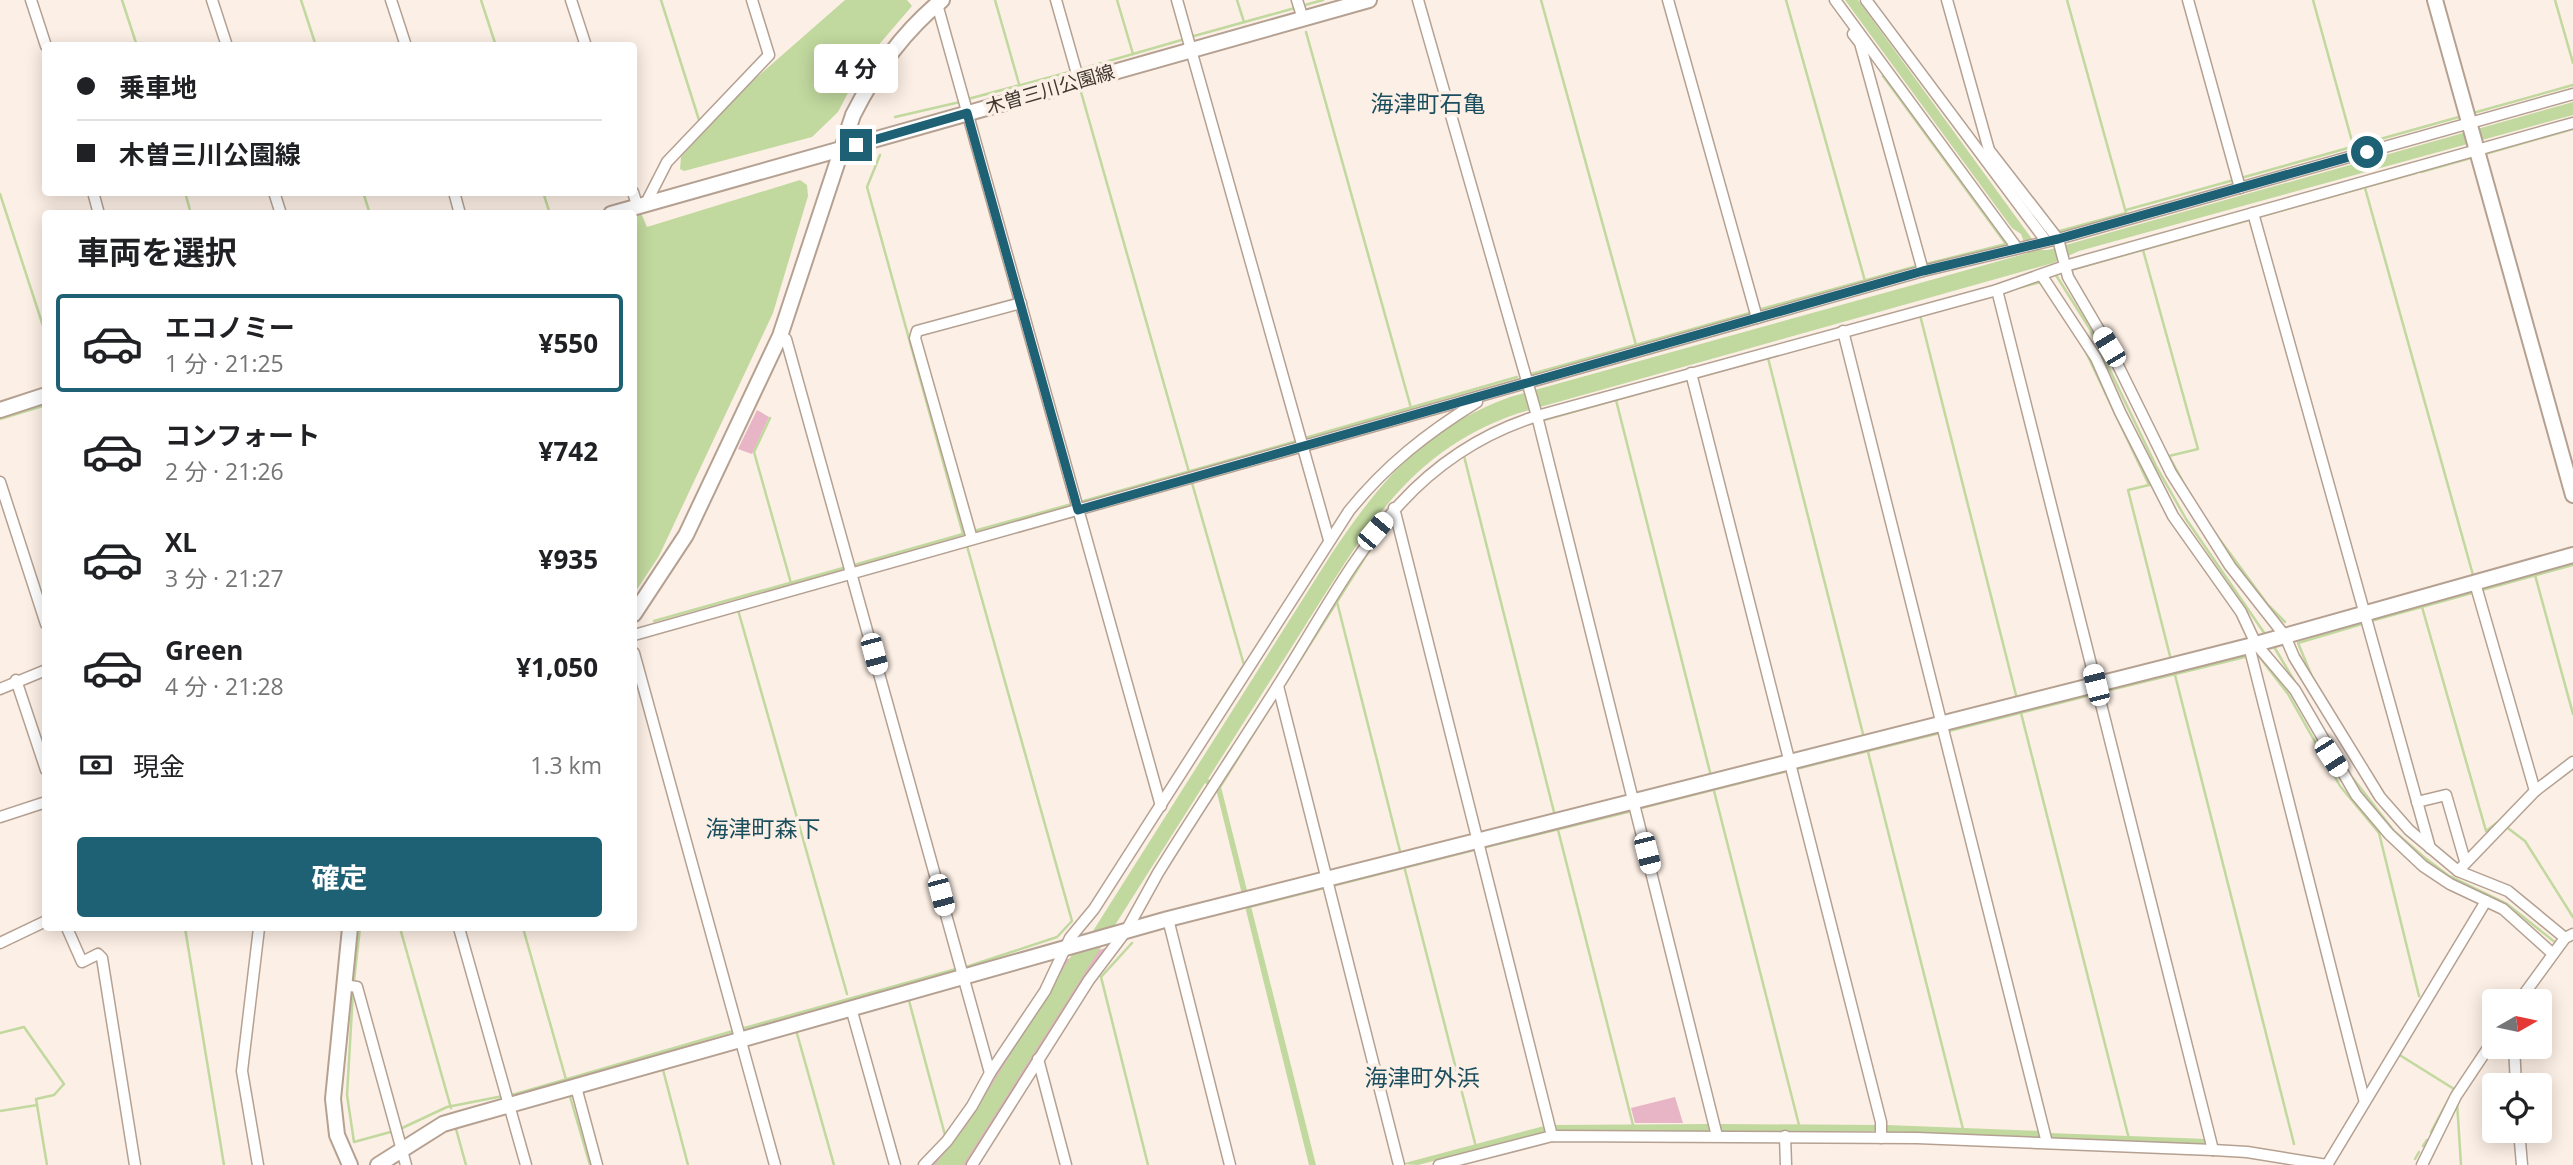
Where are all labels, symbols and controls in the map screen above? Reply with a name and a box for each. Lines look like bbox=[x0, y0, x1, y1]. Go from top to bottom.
callout: 4 分 bbox=[814, 44, 898, 92]
text: 4 分 bbox=[835, 52, 877, 84]
street label: 木曽三川公園線 bbox=[982, 58, 1118, 120]
text: 乗車地 bbox=[119, 69, 197, 105]
district label: 海津町石亀 bbox=[1371, 87, 1486, 119]
route end bbox=[840, 129, 872, 161]
text: 木曽三川公園線 bbox=[119, 136, 301, 172]
route start bbox=[2351, 136, 2383, 168]
text: 車両を選択 bbox=[77, 230, 237, 273]
text: エコノミー bbox=[165, 309, 295, 345]
icon: car bbox=[81, 312, 144, 375]
car bbox=[2090, 324, 2129, 370]
text: ¥550 bbox=[539, 325, 598, 361]
text: 1 分 · 21:25 bbox=[165, 347, 284, 379]
text: コンフォート bbox=[165, 417, 320, 453]
icon: car bbox=[81, 420, 144, 483]
text: ¥742 bbox=[539, 433, 598, 469]
text: 2 分 · 21:26 bbox=[165, 455, 284, 487]
car bbox=[1354, 508, 1397, 554]
text: XL bbox=[165, 524, 197, 560]
icon: car bbox=[81, 528, 144, 591]
text: ¥935 bbox=[539, 541, 598, 577]
text: 3 分 · 21:27 bbox=[165, 562, 284, 594]
car bbox=[859, 631, 890, 677]
text: Green bbox=[165, 632, 243, 668]
icon: car bbox=[81, 636, 144, 699]
text: ¥1,050 bbox=[516, 649, 598, 685]
car bbox=[2081, 662, 2112, 708]
text: 4 分 · 21:28 bbox=[165, 670, 284, 702]
car bbox=[2311, 734, 2352, 780]
icon: cash bbox=[77, 746, 115, 784]
text: 現金 bbox=[133, 748, 185, 784]
text: 1.3 km bbox=[530, 749, 602, 781]
district label: 海津町森下 bbox=[706, 812, 821, 844]
car bbox=[1632, 830, 1663, 876]
button: 確定 bbox=[77, 837, 602, 917]
car bbox=[926, 872, 957, 918]
north arrow bbox=[2482, 989, 2552, 1059]
map controls bbox=[2482, 989, 2552, 1143]
district label: 海津町外浜 bbox=[1365, 1061, 1480, 1093]
button: locate bbox=[2482, 1073, 2552, 1143]

